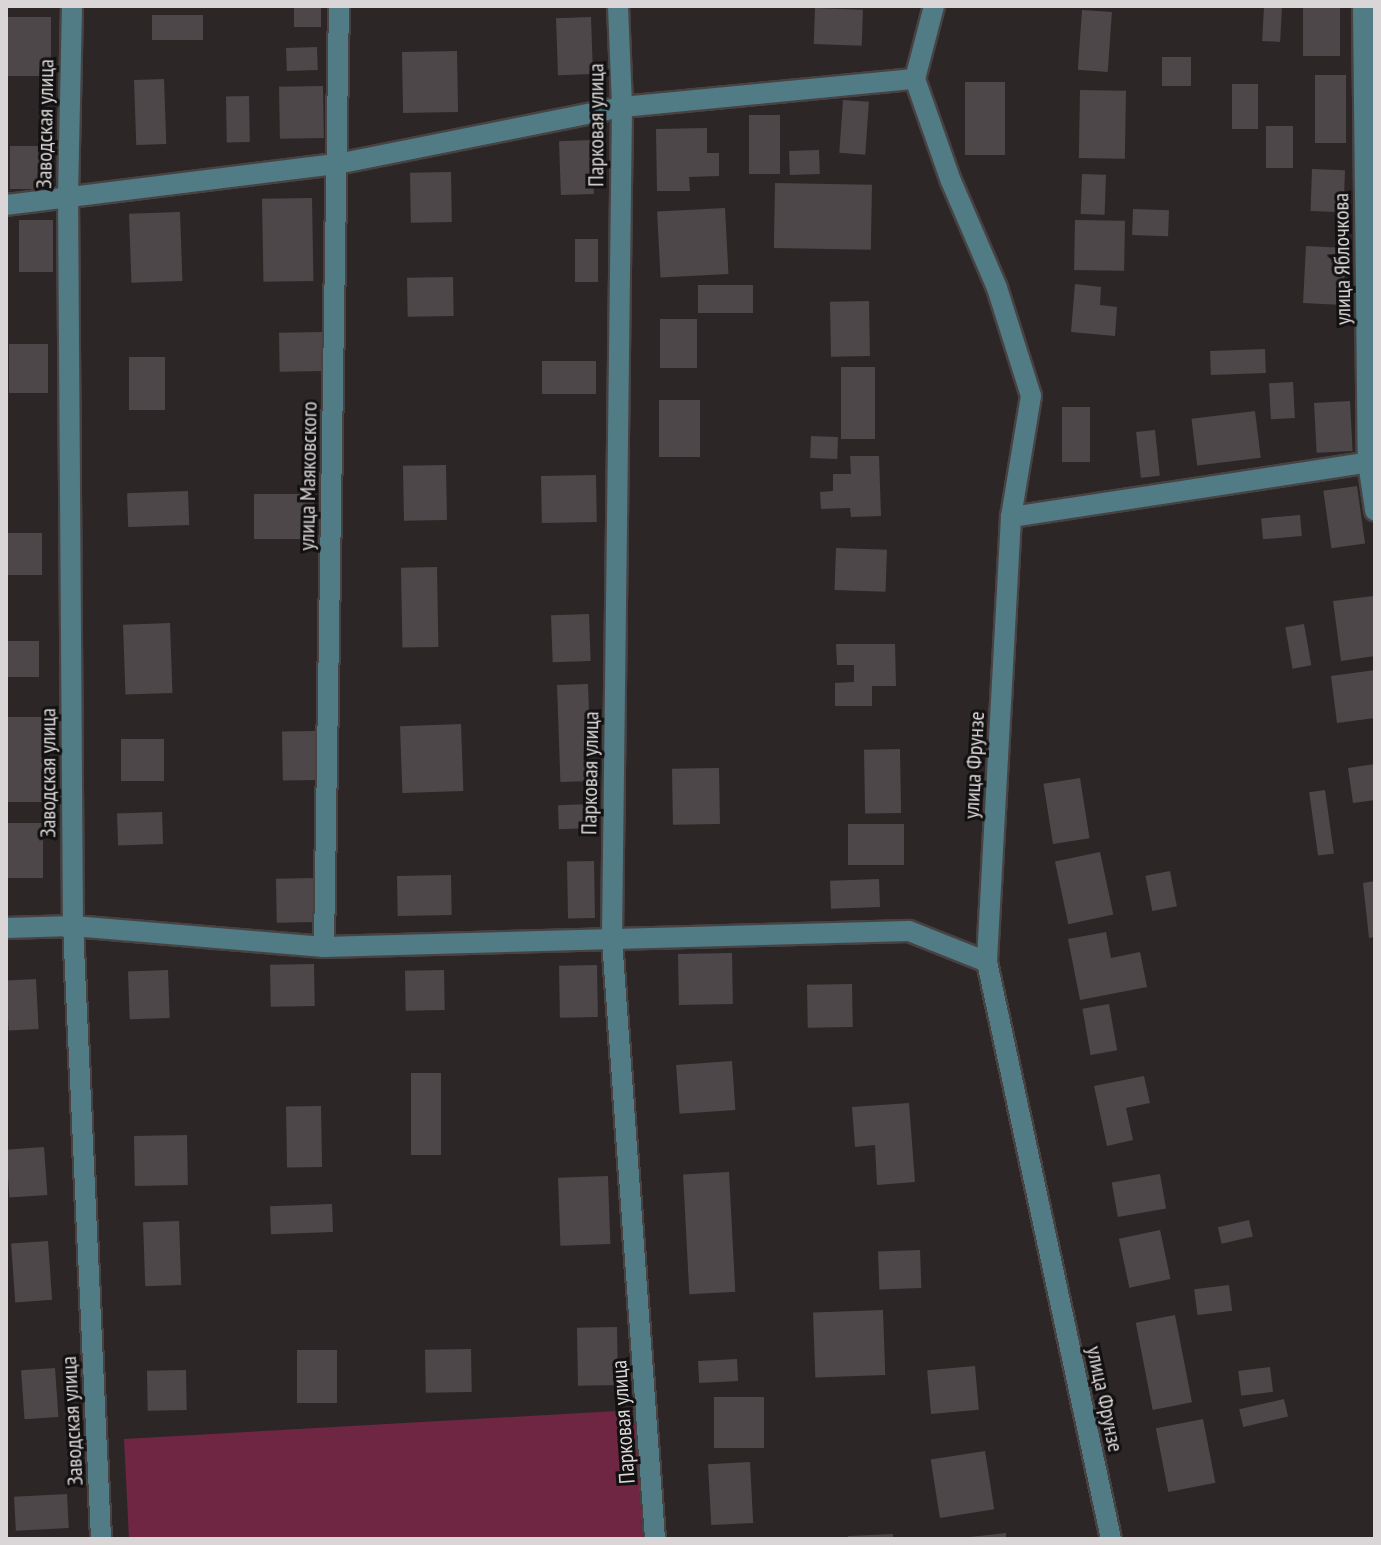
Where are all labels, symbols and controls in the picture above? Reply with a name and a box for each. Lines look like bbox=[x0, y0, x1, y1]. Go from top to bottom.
street label: Заводская улица bbox=[31, 59, 59, 189]
street label: Парковая улица bbox=[583, 63, 609, 187]
street label: улица Яблочкова bbox=[1328, 193, 1356, 325]
street label: улица Маяковского bbox=[293, 401, 323, 551]
street label: Заводская улица bbox=[35, 708, 61, 838]
street label: Парковая улица bbox=[576, 711, 604, 835]
street label: улица Фрунзе bbox=[958, 711, 990, 819]
street label: улица Фрунзе bbox=[1081, 1344, 1129, 1454]
street label: Заводская улица bbox=[55, 1355, 89, 1487]
street label: Парковая улица bbox=[606, 1359, 640, 1485]

